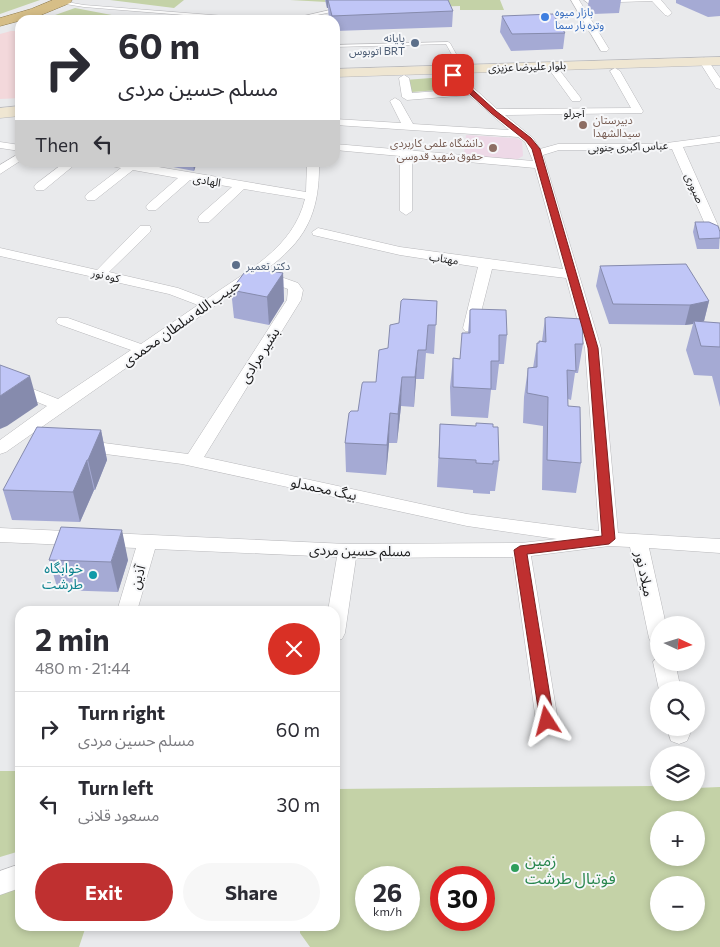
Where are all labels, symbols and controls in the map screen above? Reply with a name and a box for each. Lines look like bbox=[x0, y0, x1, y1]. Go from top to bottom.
place label: بازار میوه وتره بار سما bbox=[555, 5, 604, 32]
marker: بازار میوه وتره بار سما bbox=[539, 11, 551, 23]
text: 60 m bbox=[118, 23, 200, 66]
place label: پایانه اتوبوس BRT bbox=[349, 31, 405, 58]
icon: right bbox=[35, 35, 100, 100]
marker: پایانه اتوبوس BRT bbox=[409, 37, 421, 49]
pin bbox=[432, 54, 474, 96]
street label: بلوار علیرضا عزیزی bbox=[488, 58, 566, 75]
icon: arrive bbox=[439, 61, 467, 89]
text: مسلم حسین مردی bbox=[118, 74, 278, 101]
street label: آجرلو bbox=[563, 106, 585, 120]
place label: دبيرستان سیدالشهدا bbox=[593, 113, 641, 140]
marker: دبيرستان سیدالشهدا bbox=[577, 119, 589, 131]
icon: left bbox=[89, 130, 117, 158]
text: Then bbox=[35, 133, 79, 156]
place label: دانشگاه علمی کاربردی حقوق شهید قدوسی bbox=[390, 136, 484, 163]
street label: عباس اکبری جنوبی bbox=[588, 138, 669, 155]
marker: دانشگاه علمی کاربردی حقوق شهید قدوسی bbox=[487, 142, 499, 154]
street label: الهادی bbox=[192, 171, 222, 190]
street label: صبوری bbox=[682, 171, 707, 205]
street label: مهتاب bbox=[428, 249, 460, 268]
marker: دکتر تعمیر bbox=[230, 259, 242, 271]
place label: دکتر تعمیر bbox=[245, 259, 290, 273]
street label: کوه نور bbox=[89, 265, 122, 286]
street label: حبیب الله سلطان محمدی bbox=[118, 275, 244, 370]
street label: بشیر مرادی bbox=[235, 324, 284, 386]
street label: بیگ محمدلو bbox=[289, 473, 359, 504]
street label: مسلم حسین مردی bbox=[309, 541, 411, 562]
street label: میلاد نور bbox=[631, 549, 658, 598]
place label: خوابگاه طرشت bbox=[42, 559, 83, 593]
street label: آذین bbox=[125, 562, 150, 591]
marker: خوابگاه طرشت bbox=[87, 569, 99, 581]
north arrow bbox=[650, 616, 705, 671]
map controls bbox=[650, 616, 705, 931]
text: 2 min bbox=[35, 620, 110, 657]
button: close bbox=[268, 623, 320, 675]
text: 480 m · 21:44 bbox=[35, 658, 130, 677]
button: search bbox=[650, 681, 705, 736]
position arrow bbox=[520, 694, 572, 746]
text: Turn right bbox=[78, 701, 165, 724]
icon: right bbox=[35, 715, 63, 743]
text: 60 m bbox=[276, 718, 320, 741]
text: مسلم حسین مردی bbox=[78, 730, 195, 749]
button: layers bbox=[650, 746, 705, 801]
text: Turn left bbox=[78, 776, 153, 799]
icon: left bbox=[35, 790, 63, 818]
text: 30 m bbox=[277, 793, 320, 816]
text: مسعود قلانی bbox=[78, 805, 159, 824]
button: + bbox=[650, 811, 705, 866]
place label: زمین فوتبال طرشت bbox=[525, 850, 616, 889]
marker: زمین فوتبال طرشت bbox=[509, 862, 521, 874]
button: Exit bbox=[35, 863, 173, 921]
button: Share bbox=[183, 863, 320, 921]
speed limit sign: 30 bbox=[430, 866, 495, 931]
button: − bbox=[650, 876, 705, 931]
text: 26 bbox=[373, 877, 402, 907]
text: km/h bbox=[373, 904, 402, 918]

